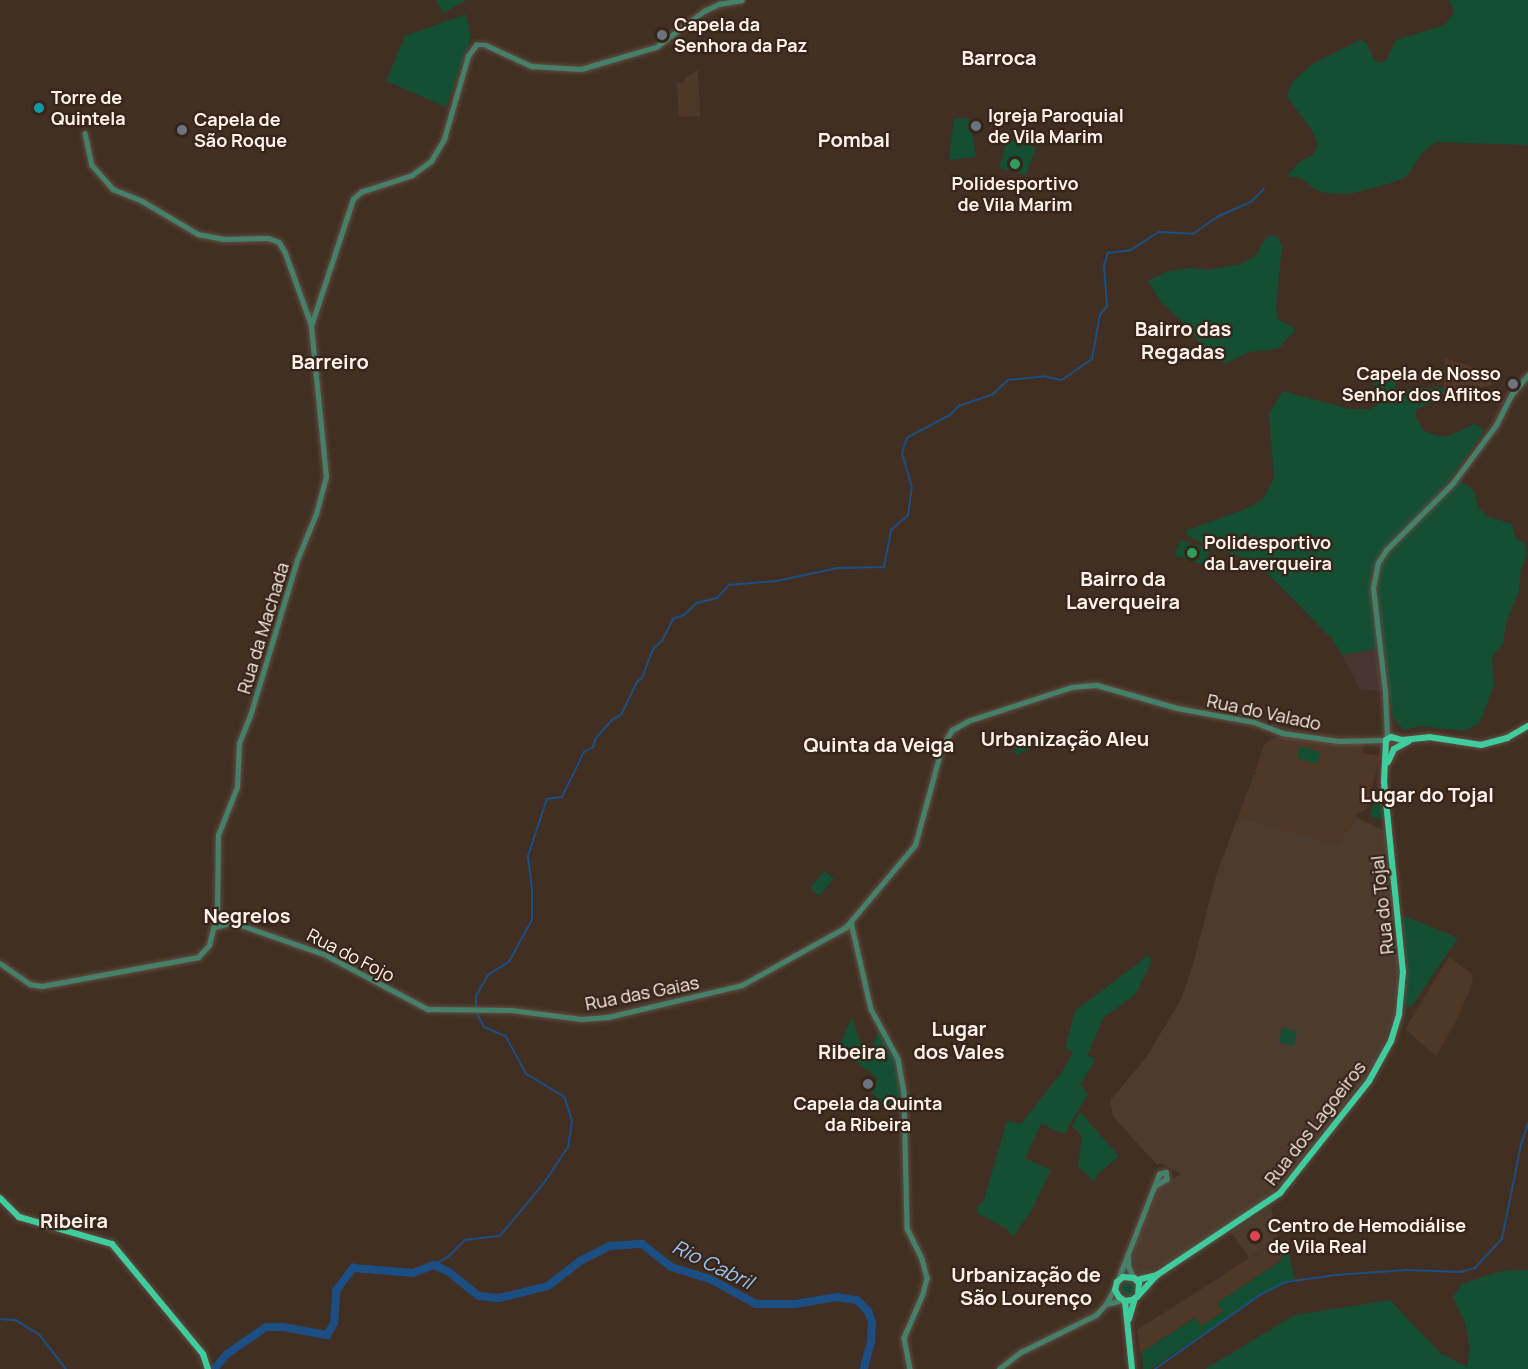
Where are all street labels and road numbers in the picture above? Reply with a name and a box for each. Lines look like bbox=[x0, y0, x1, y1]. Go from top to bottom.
street label: Rua da Machada bbox=[233, 560, 293, 696]
street label: Rua do Valado bbox=[1205, 689, 1323, 735]
street label: Rua do Tojal bbox=[1366, 855, 1398, 955]
street label: Rua do Fojo bbox=[304, 924, 398, 986]
street label: Rua das Gaias bbox=[583, 971, 701, 1015]
street label: Rua dos Lagoeiros bbox=[1260, 1057, 1370, 1189]

